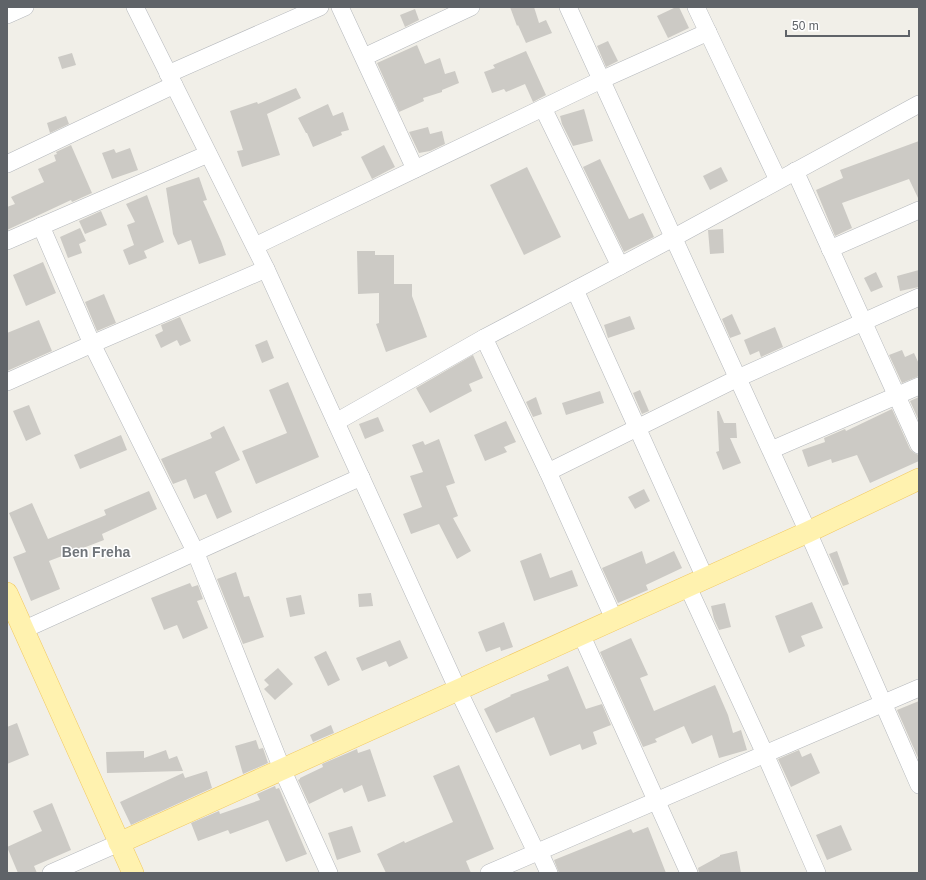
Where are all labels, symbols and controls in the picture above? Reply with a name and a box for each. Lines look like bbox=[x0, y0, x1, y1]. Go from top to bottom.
scale bar bbox=[786, 12, 909, 38]
text: 50 m bbox=[792, 19, 819, 33]
district label: Ben Freha bbox=[62, 544, 130, 560]

